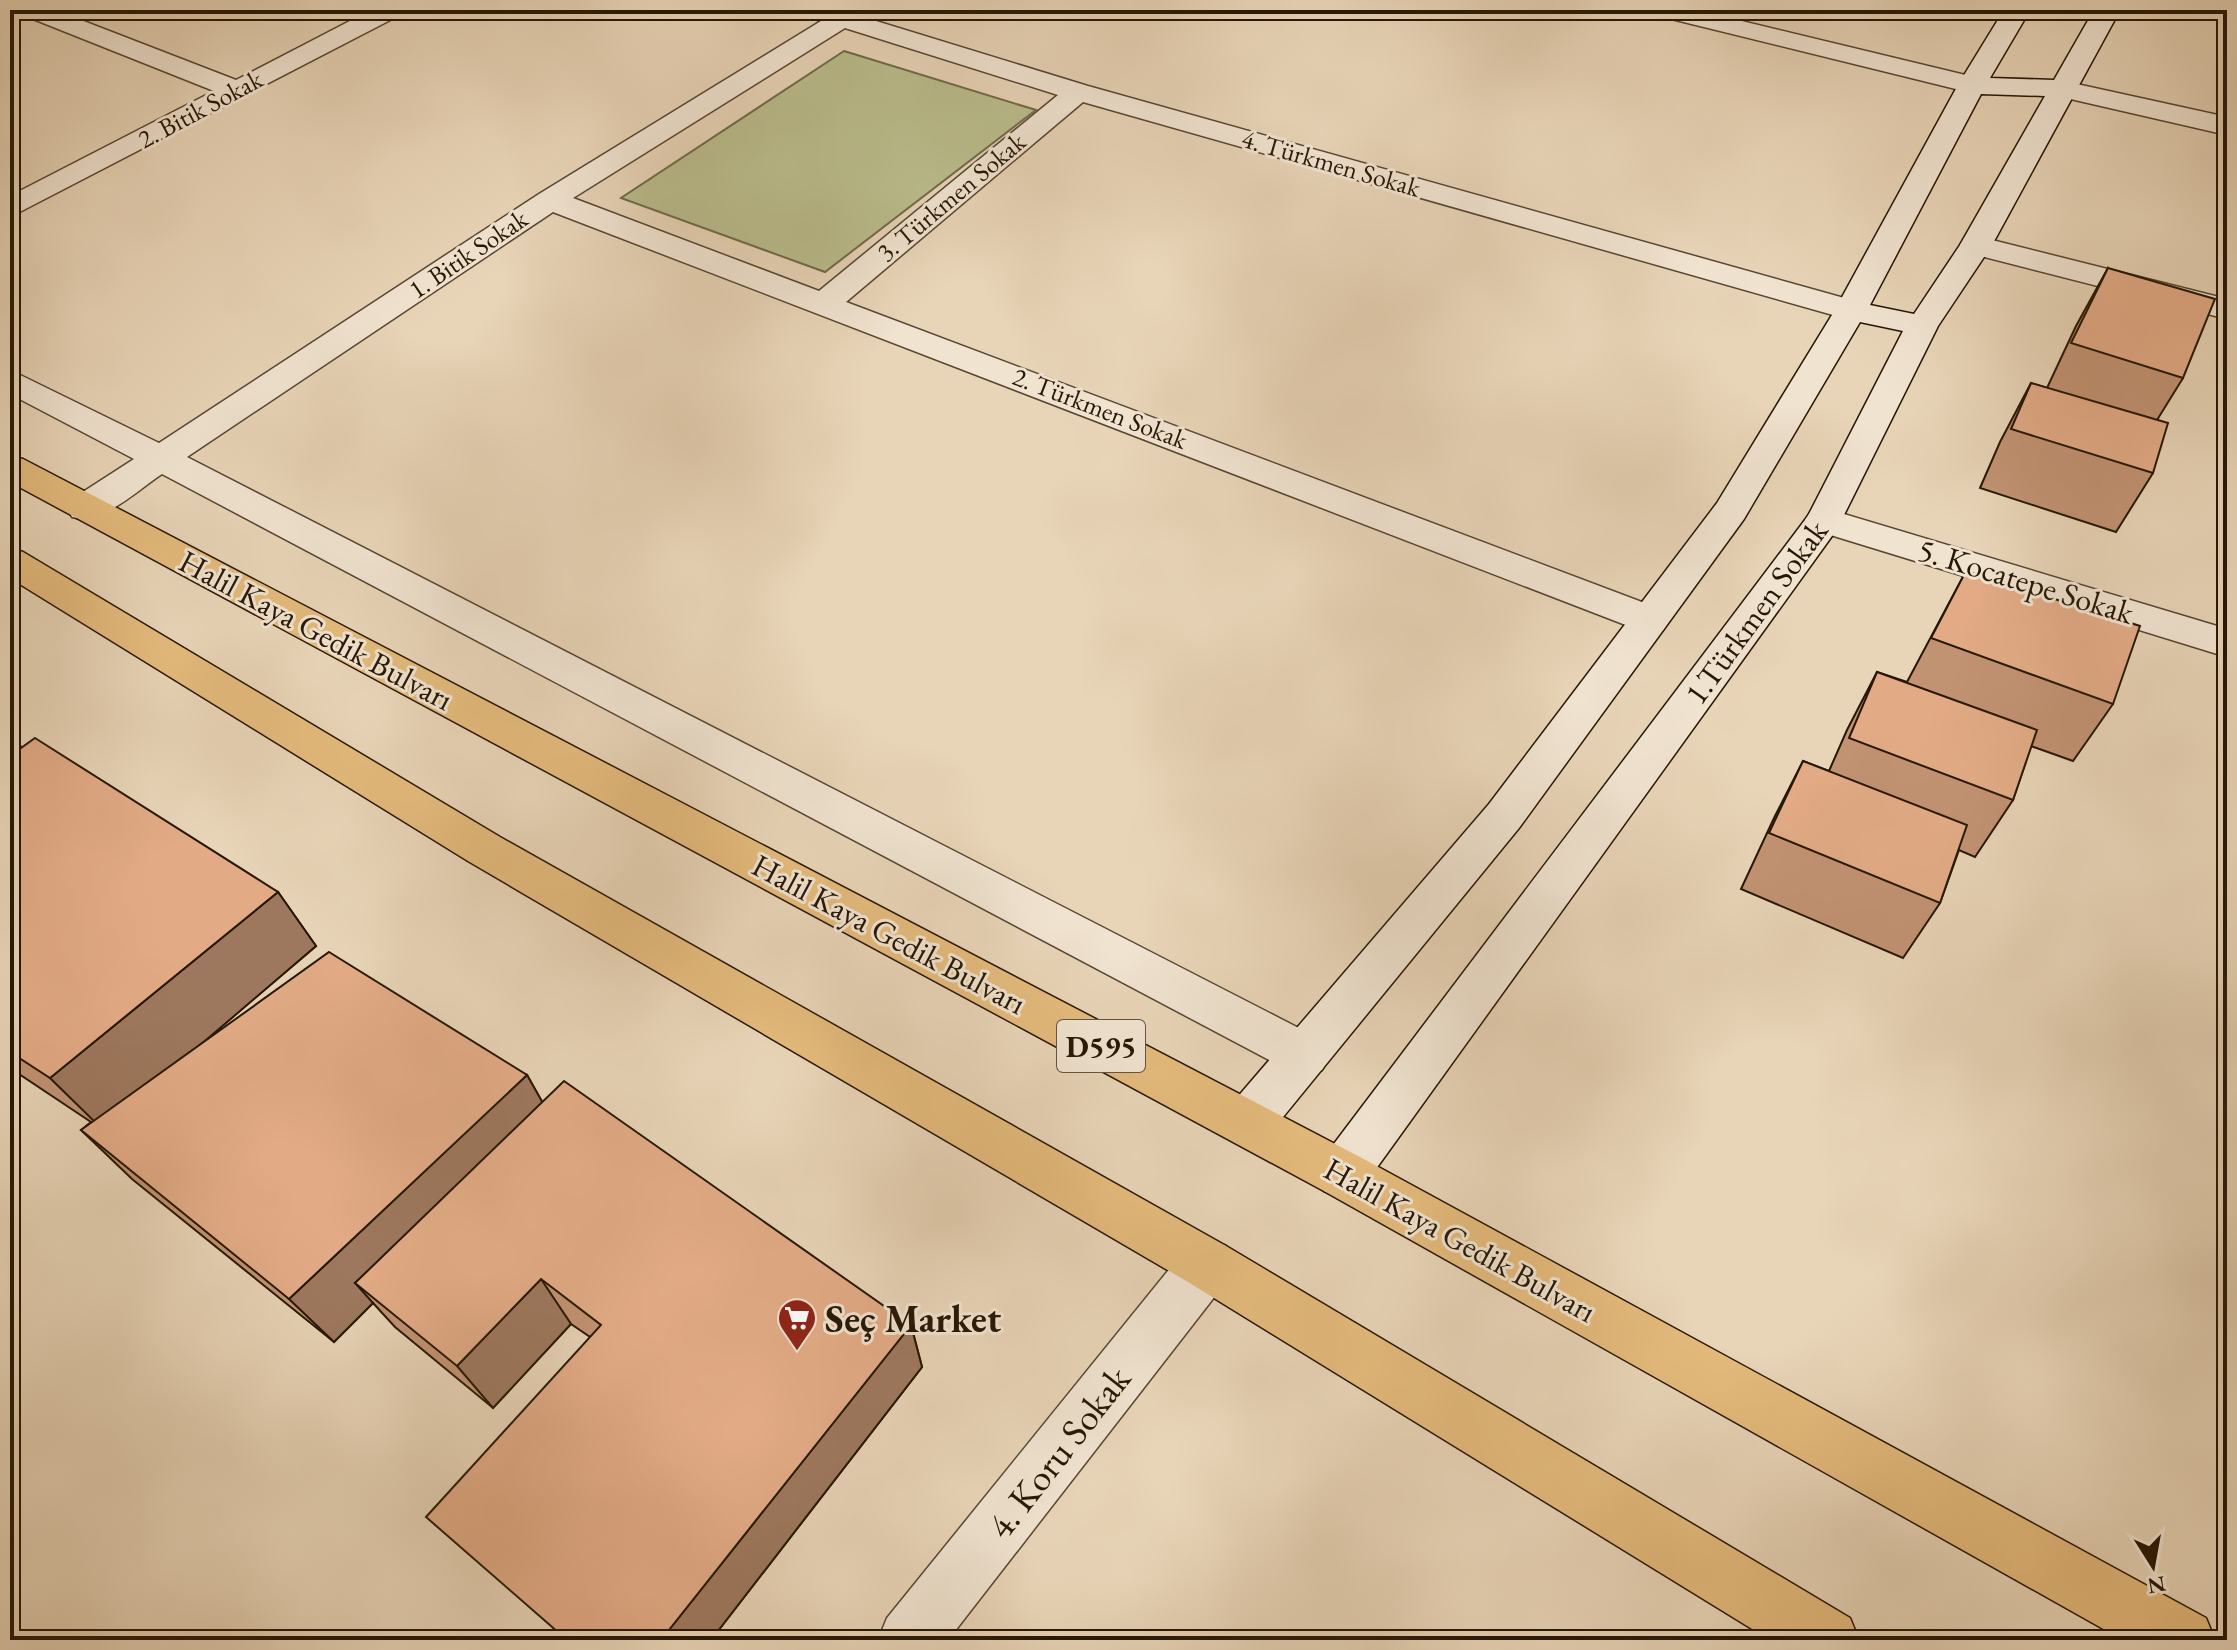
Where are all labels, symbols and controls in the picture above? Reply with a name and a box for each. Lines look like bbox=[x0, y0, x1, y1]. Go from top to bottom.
street label: 2. Bitik Sokak bbox=[132, 62, 269, 156]
street label: 4. Türkmen Sokak bbox=[1238, 121, 1425, 205]
street label: 3. Türkmen Sokak bbox=[869, 124, 1033, 269]
street label: 1. Bitik Sokak bbox=[402, 201, 535, 306]
street label: 2. Türkmen Sokak bbox=[1008, 359, 1193, 457]
street label: 1.Türkmen Sokak bbox=[1675, 511, 1838, 713]
street label: 5. Kocatepe Sokak bbox=[1913, 528, 2140, 634]
street label: Halil Kaya Gedik Bulvarı bbox=[172, 540, 460, 720]
street label: Halil Kaya Gedik Bulvarı bbox=[745, 844, 1033, 1024]
road number: D595 bbox=[1057, 1020, 1145, 1072]
street label: Halil Kaya Gedik Bulvarı bbox=[1317, 1148, 1603, 1332]
place label: Seç Market bbox=[825, 1294, 1001, 1343]
supermarket icon: Seç Market bbox=[776, 1297, 818, 1352]
street label: 4. Koru Sokak bbox=[975, 1355, 1142, 1548]
north arrow bbox=[2113, 1526, 2193, 1606]
text: N bbox=[2145, 1569, 2168, 1601]

